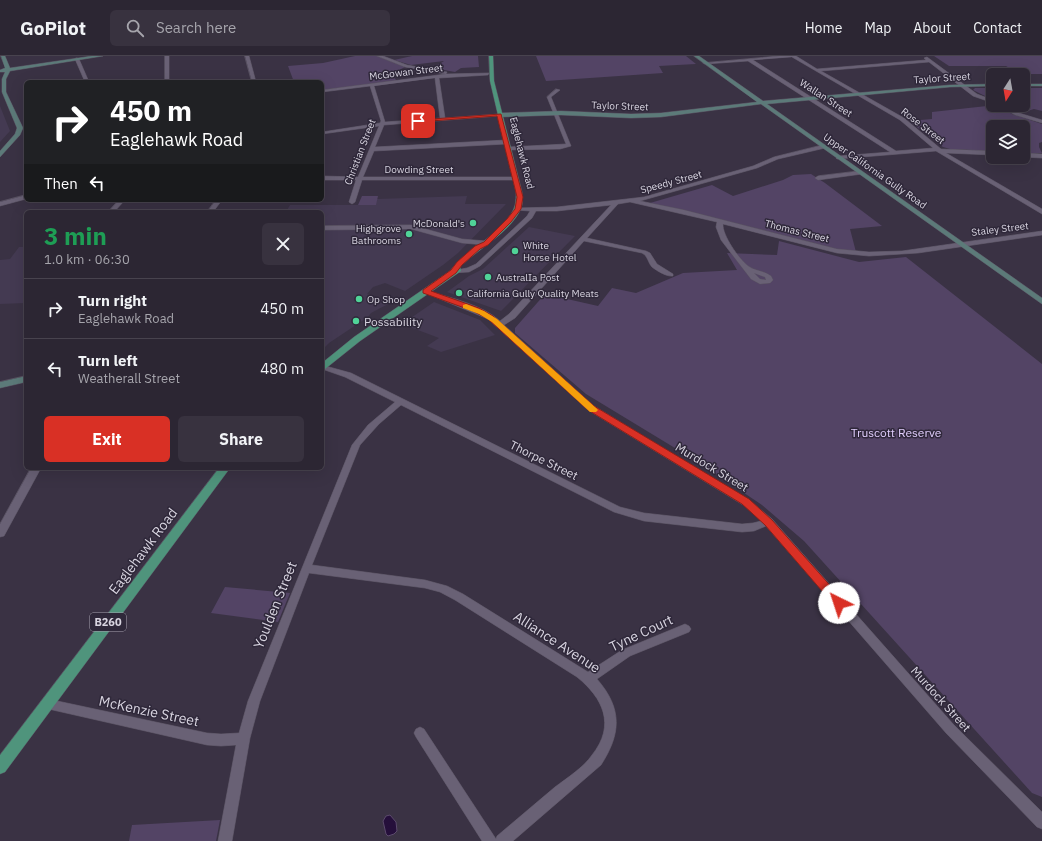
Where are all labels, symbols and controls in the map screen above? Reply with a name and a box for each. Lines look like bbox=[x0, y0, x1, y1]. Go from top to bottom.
search box bbox=[110, 10, 390, 46]
text: GoPilot bbox=[20, 16, 86, 40]
icon: search bbox=[124, 17, 146, 39]
text: Search here bbox=[156, 18, 236, 37]
text: Home bbox=[805, 19, 842, 37]
text: Map bbox=[864, 19, 891, 37]
text: About bbox=[913, 19, 951, 37]
text: Contact bbox=[973, 19, 1022, 37]
street label: McGowan Street bbox=[368, 61, 444, 83]
north arrow bbox=[986, 68, 1030, 112]
map controls bbox=[986, 68, 1030, 164]
street label: Taylor Street bbox=[913, 69, 971, 86]
street label: Wallan Street bbox=[797, 76, 855, 120]
text: 450 m bbox=[110, 92, 192, 129]
icon: right bbox=[44, 96, 96, 148]
street label: Taylor Street bbox=[591, 99, 649, 114]
pin bbox=[401, 104, 435, 138]
street label: Rose Street bbox=[899, 105, 948, 147]
icon: arrive bbox=[407, 110, 429, 132]
street label: Eaglehawk Road bbox=[507, 116, 537, 190]
street label: Christian Street bbox=[341, 117, 379, 187]
button: layers bbox=[986, 120, 1030, 164]
text: Eaglehawk Road bbox=[110, 128, 243, 151]
street label: Upper California Gully Road bbox=[821, 130, 929, 212]
street label: Dowding Street bbox=[385, 163, 454, 176]
street label: Speedy Street bbox=[639, 167, 704, 196]
icon: left bbox=[86, 172, 108, 194]
text: Then bbox=[44, 174, 78, 193]
place label: McDonald's bbox=[413, 217, 465, 230]
street label: Thomas Street bbox=[764, 217, 831, 245]
marker: McDonald's bbox=[468, 218, 478, 228]
street label: Staley Street bbox=[971, 219, 1030, 239]
text: 3 min bbox=[44, 220, 107, 252]
place label: Highgrove Bathrooms bbox=[352, 222, 402, 247]
button: close bbox=[262, 223, 304, 265]
marker: Highgrove Bathrooms bbox=[404, 229, 414, 239]
place label: White Horse Hotel bbox=[523, 239, 577, 264]
marker: White Horse Hotel bbox=[510, 246, 520, 256]
text: 1.0 km · 06:30 bbox=[44, 251, 130, 268]
place label: AustralIa Post bbox=[496, 271, 560, 284]
marker: AustralIa Post bbox=[483, 272, 493, 282]
place label: California Gully Quality Meats bbox=[467, 287, 599, 300]
marker: California Gully Quality Meats bbox=[454, 288, 464, 298]
text: Turn right bbox=[78, 291, 147, 310]
place label: Op Shop bbox=[367, 293, 405, 306]
marker: Op Shop bbox=[354, 294, 364, 304]
icon: right bbox=[44, 298, 66, 320]
text: 450 m bbox=[260, 299, 304, 318]
text: Eaglehawk Road bbox=[78, 310, 174, 327]
place label: Possability bbox=[364, 314, 422, 329]
marker: Possability bbox=[351, 316, 361, 326]
text: Turn left bbox=[78, 351, 138, 370]
icon: left bbox=[44, 358, 66, 380]
text: 480 m bbox=[260, 359, 304, 378]
text: Weatherall Street bbox=[78, 370, 180, 387]
button: Exit bbox=[44, 416, 170, 462]
button: Share bbox=[178, 416, 304, 462]
park label: Truscott Reserve bbox=[851, 425, 942, 440]
street label: Thorpe Street bbox=[507, 437, 581, 483]
street label: Murdock Street bbox=[673, 439, 751, 495]
street label: Eaglehawk Road bbox=[105, 504, 181, 598]
street label: Youlden Street bbox=[249, 559, 301, 651]
position arrow bbox=[818, 582, 860, 624]
street label: Alliance Avenue bbox=[510, 607, 604, 677]
street label: Tyne Court bbox=[606, 610, 676, 656]
road number: B260 bbox=[90, 613, 126, 631]
street label: Murdock Street bbox=[908, 663, 974, 735]
street label: McKenzie Street bbox=[97, 692, 201, 730]

